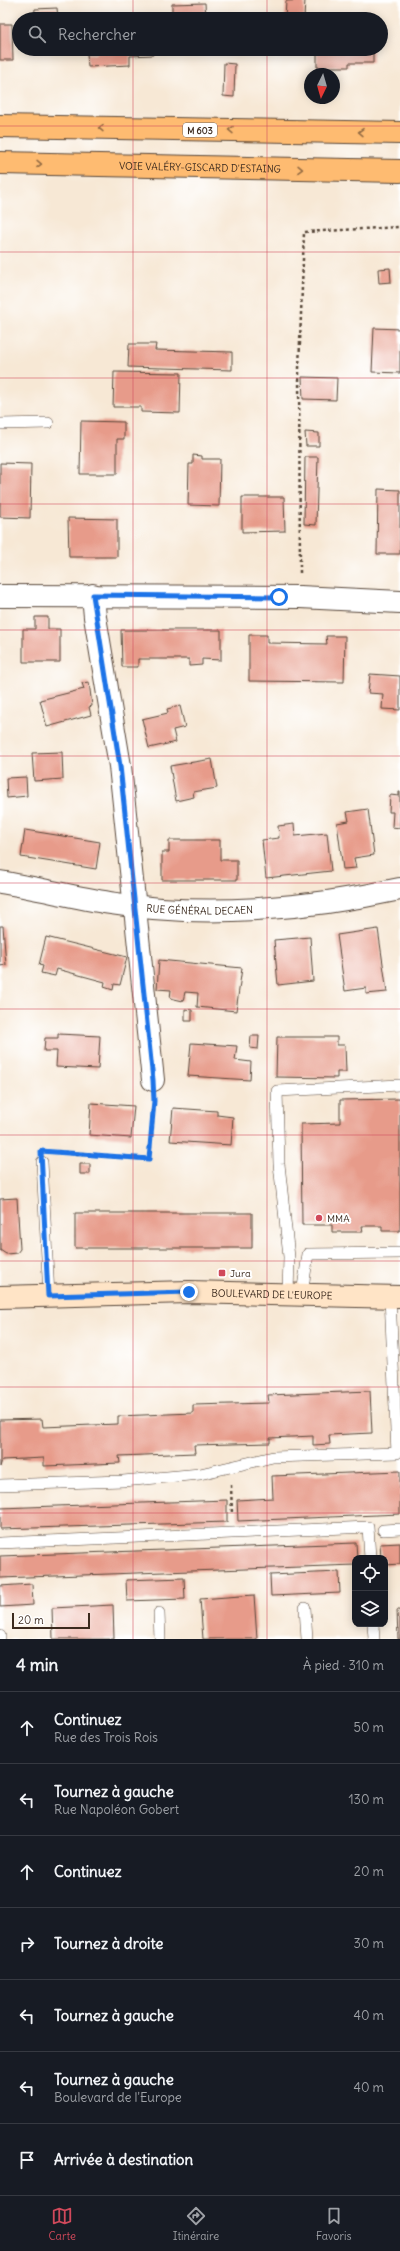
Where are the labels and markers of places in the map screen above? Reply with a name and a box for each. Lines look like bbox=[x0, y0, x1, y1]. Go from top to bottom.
place label: MMA bbox=[327, 1212, 350, 1225]
marker: MMA bbox=[314, 1213, 324, 1223]
place label: Jura bbox=[230, 1267, 251, 1280]
marker: Jura bbox=[217, 1268, 227, 1278]

